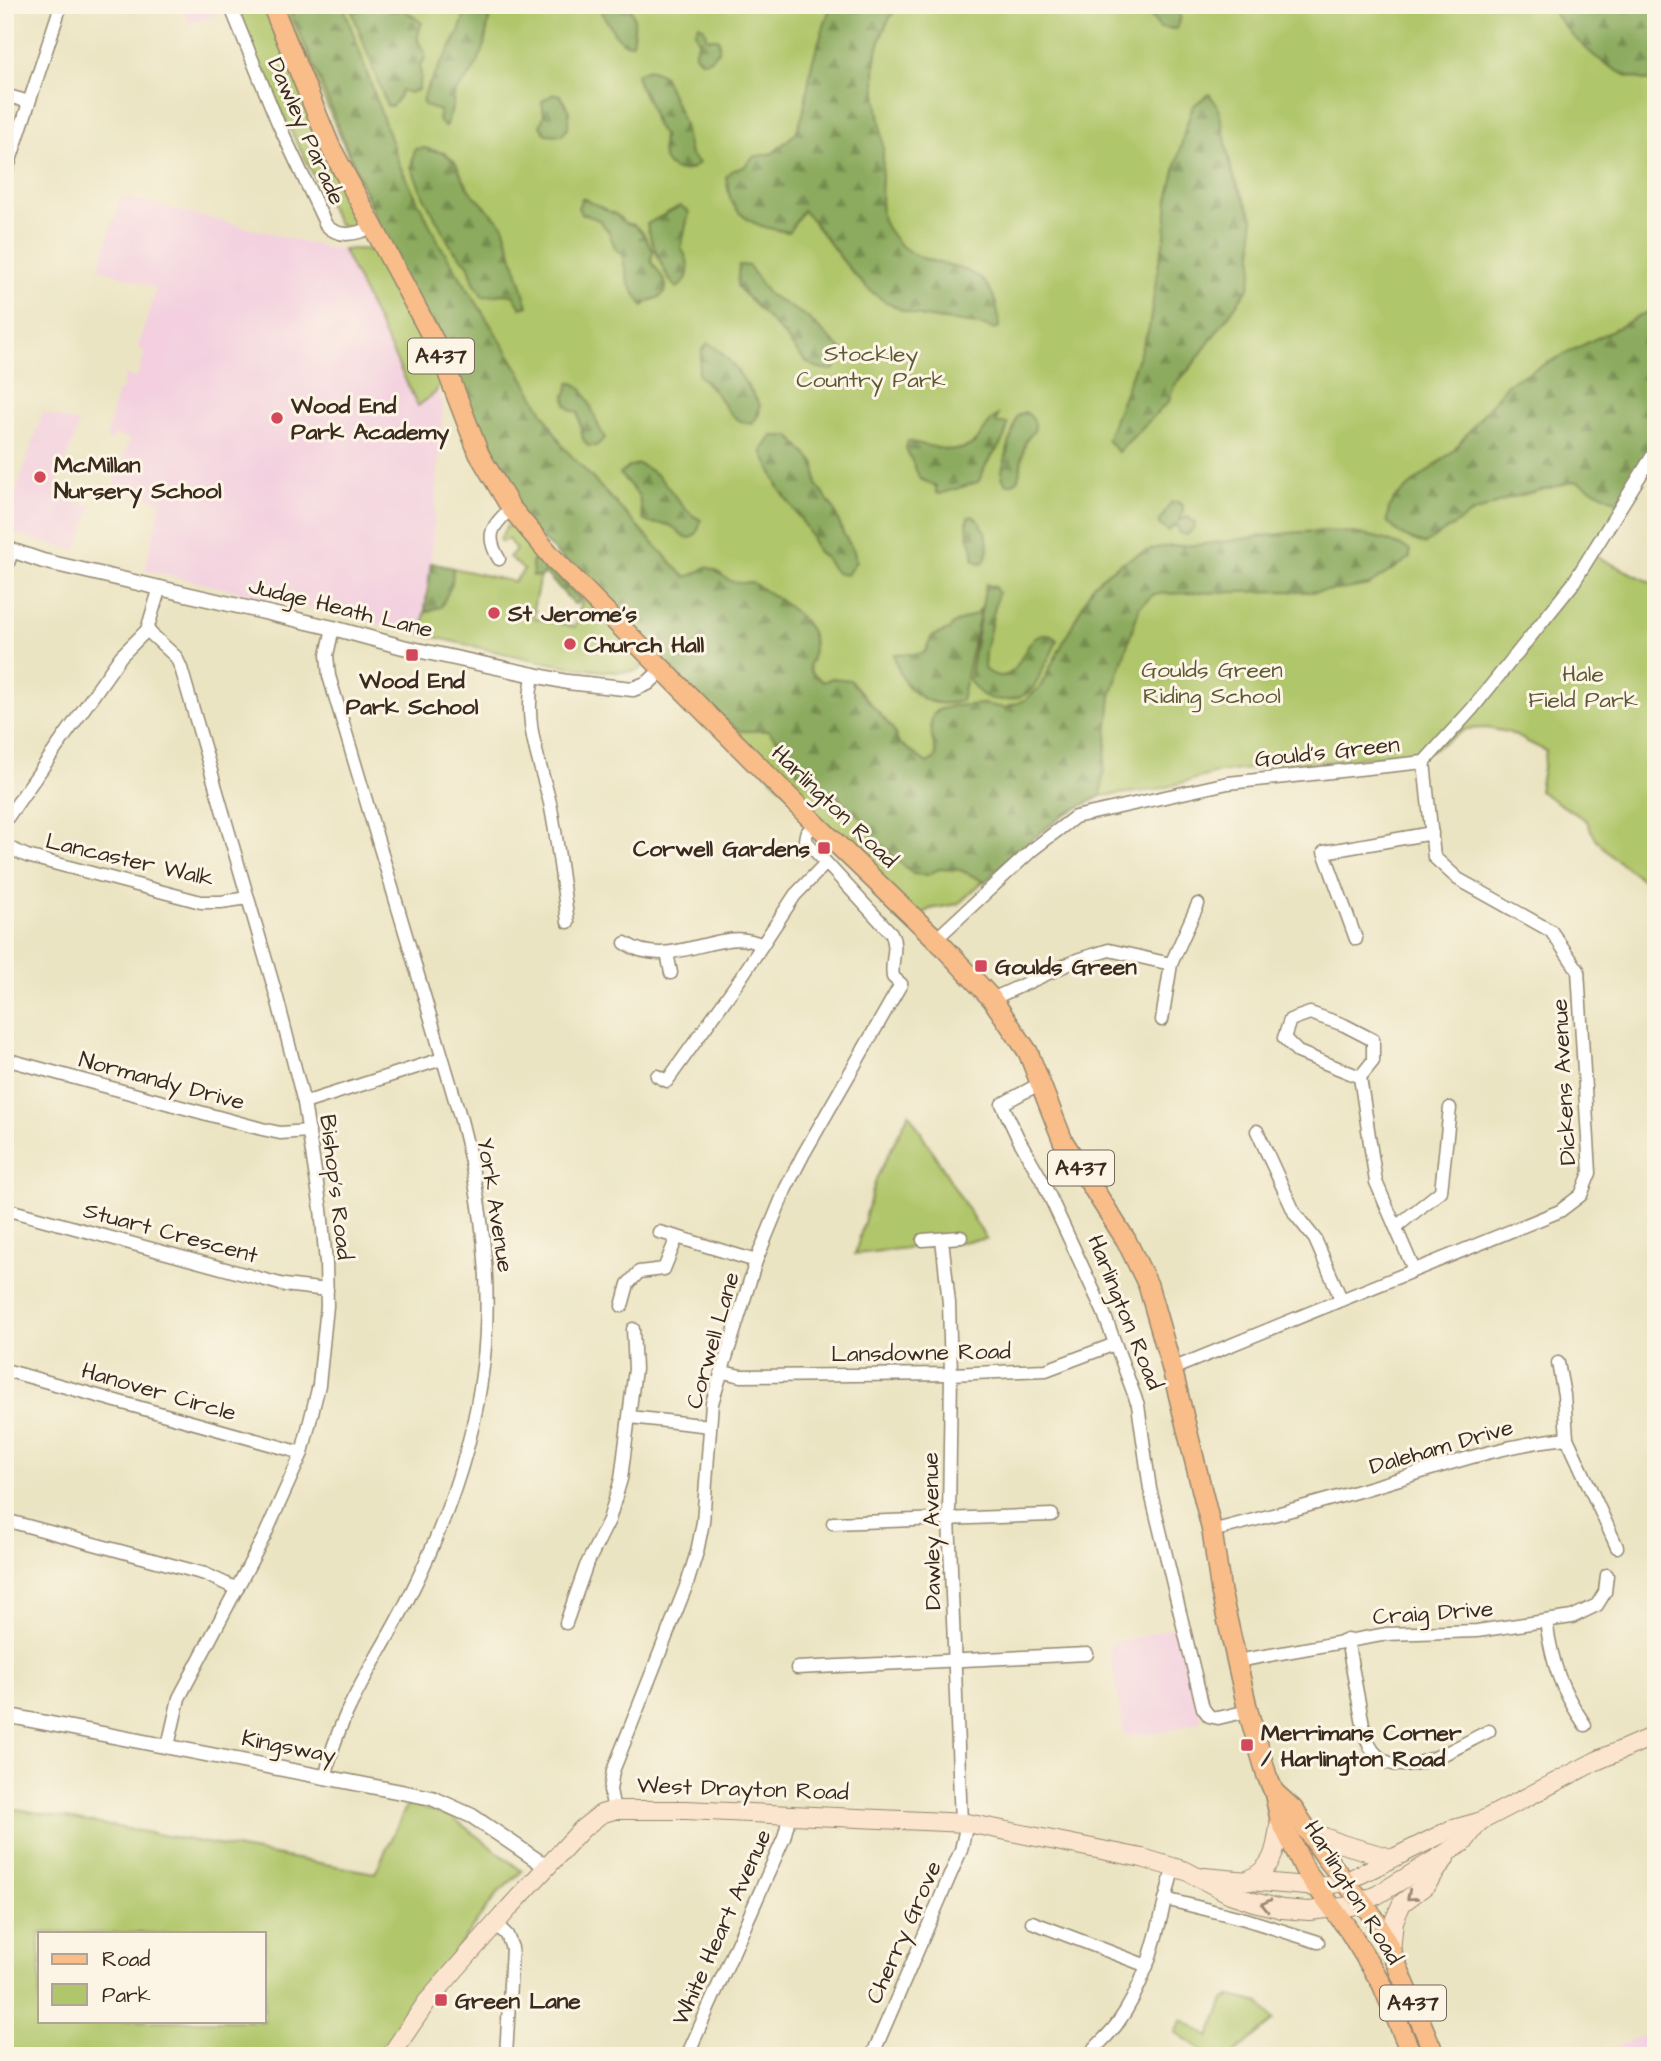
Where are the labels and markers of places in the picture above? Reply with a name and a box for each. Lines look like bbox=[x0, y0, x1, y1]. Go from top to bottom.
place label: Wood End Park Academy bbox=[290, 390, 450, 450]
marker: Wood End Park Academy bbox=[269, 410, 285, 426]
place label: McMillan Nursery School bbox=[54, 449, 222, 509]
marker: McMillan Nursery School bbox=[32, 469, 48, 485]
place label: St Jerome's bbox=[507, 598, 638, 630]
marker: St Jerome's bbox=[486, 605, 502, 621]
place label: Church Hall bbox=[584, 629, 704, 661]
marker: Church Hall bbox=[562, 636, 578, 652]
marker: Wood End Park School bbox=[404, 647, 420, 663]
place label: Wood End Park School bbox=[346, 665, 479, 723]
place label: Corwell Gardens bbox=[633, 833, 810, 865]
marker: Corwell Gardens bbox=[816, 840, 832, 856]
place label: Goulds Green bbox=[995, 951, 1137, 983]
marker: Goulds Green bbox=[973, 958, 989, 974]
place label: Merrimans Corner / Harlington Road bbox=[1261, 1717, 1462, 1776]
marker: Merrimans Corner / Harlington Road bbox=[1239, 1737, 1255, 1753]
place label: Green Lane bbox=[455, 1985, 581, 2017]
marker: Green Lane bbox=[433, 1992, 449, 2008]

